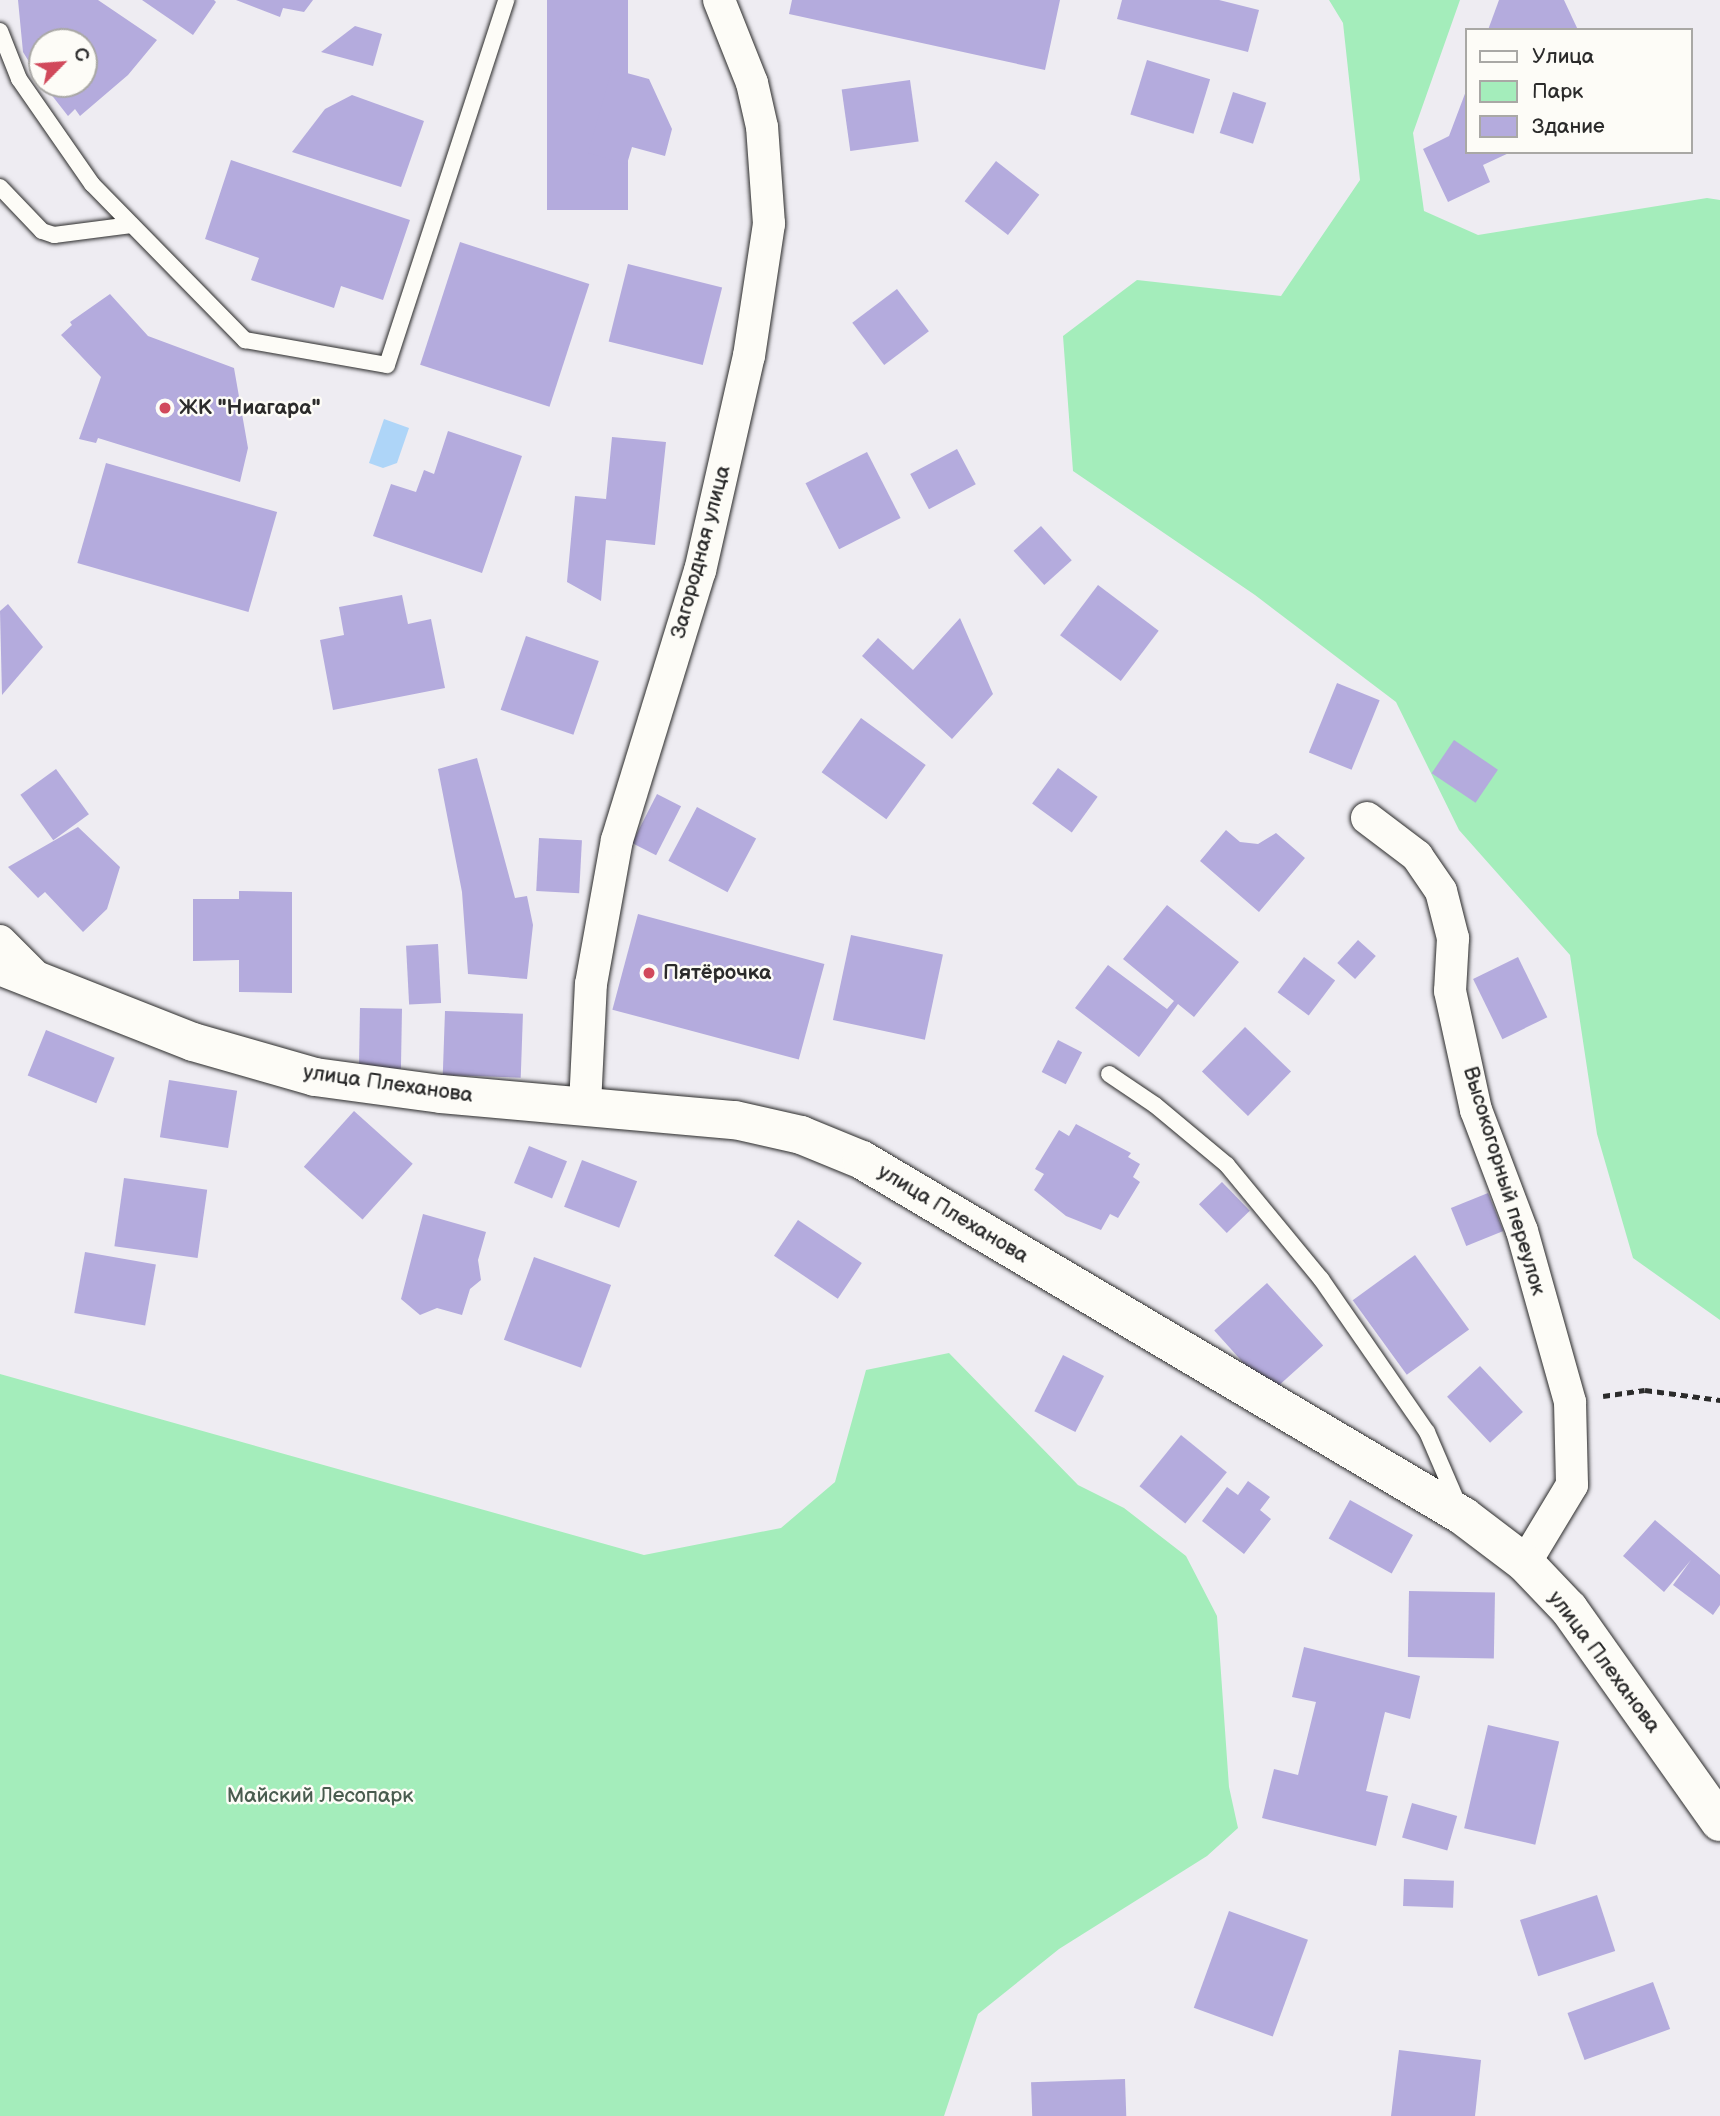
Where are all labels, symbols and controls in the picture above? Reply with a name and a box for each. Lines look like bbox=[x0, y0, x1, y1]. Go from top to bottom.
north arrow bbox=[28, 28, 98, 98]
legend bbox=[1464, 28, 1692, 154]
text: С bbox=[67, 44, 94, 66]
text: Улица bbox=[1532, 44, 1594, 69]
text: Парк bbox=[1532, 79, 1583, 104]
text: Здание bbox=[1532, 114, 1605, 139]
place label: ЖК "Ниагара" bbox=[179, 395, 321, 421]
marker: ЖК "Ниагара" bbox=[157, 400, 173, 416]
street label: Загородная улица bbox=[666, 463, 736, 641]
place label: Пятёрочка bbox=[663, 960, 771, 986]
marker: Пятёрочка bbox=[641, 965, 657, 981]
street label: улица Плеханова bbox=[302, 1060, 474, 1108]
street label: Высокогорный переулок bbox=[1457, 1064, 1551, 1298]
street label: улица Плеханова bbox=[873, 1159, 1033, 1269]
street label: улица Плеханова bbox=[1542, 1586, 1666, 1738]
park label: Майский Лесопарк bbox=[227, 1783, 413, 1809]

